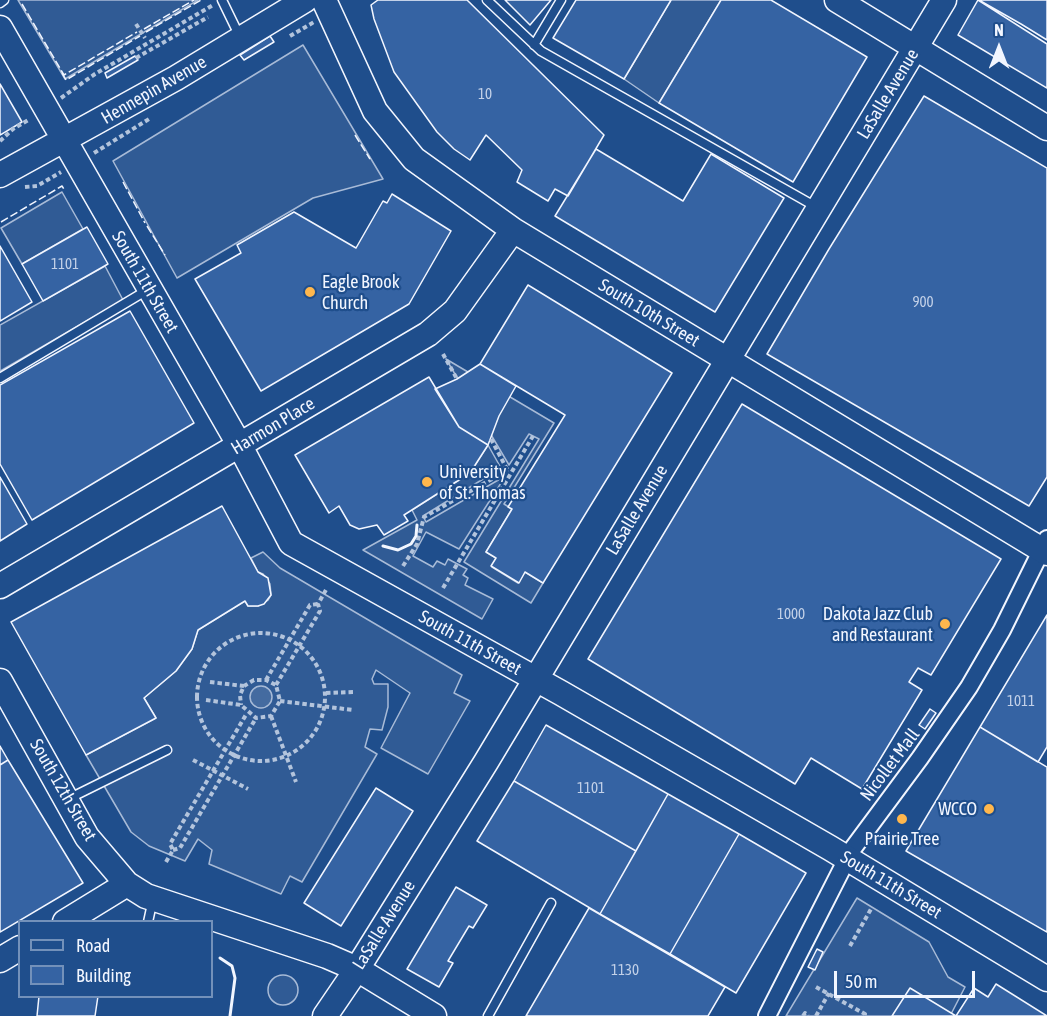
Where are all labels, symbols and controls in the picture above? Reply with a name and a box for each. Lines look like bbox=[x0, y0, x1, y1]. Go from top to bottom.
north arrow bbox=[969, 18, 1029, 78]
text: N bbox=[994, 21, 1004, 39]
street label: LaSalle Avenue bbox=[853, 45, 923, 143]
street label: Hennepin Avenue bbox=[98, 51, 210, 129]
house number: 10 bbox=[478, 85, 492, 103]
street label: South 11th Street bbox=[107, 227, 183, 337]
house number: 1101 bbox=[51, 255, 79, 273]
place label: Eagle Brook Church bbox=[322, 271, 400, 314]
street label: South 10th Street bbox=[595, 274, 703, 352]
marker: Eagle Brook Church bbox=[303, 285, 317, 299]
house number: 900 bbox=[912, 293, 934, 311]
street label: Harmon Place bbox=[227, 393, 319, 459]
place label: University of St. Thomas bbox=[439, 461, 526, 504]
street label: LaSalle Avenue bbox=[602, 461, 672, 559]
marker: University of St. Thomas bbox=[420, 475, 434, 489]
place label: Dakota Jazz Club and Restaurant bbox=[823, 603, 933, 646]
house number: 1000 bbox=[777, 605, 805, 623]
street label: South 11th Street bbox=[415, 606, 525, 680]
marker: Dakota Jazz Club and Restaurant bbox=[938, 617, 952, 631]
house number: 1011 bbox=[1007, 692, 1035, 710]
street label: Nicollet Mall bbox=[856, 725, 924, 805]
street label: South 12th Street bbox=[25, 735, 101, 845]
house number: 1101 bbox=[577, 779, 605, 797]
place label: WCCO bbox=[938, 798, 977, 820]
marker: WCCO bbox=[982, 802, 996, 816]
marker: Prairie Tree bbox=[895, 812, 909, 826]
place label: Prairie Tree bbox=[865, 828, 939, 850]
street label: South 11th Street bbox=[837, 846, 945, 924]
street label: LaSalle Avenue bbox=[348, 876, 420, 974]
legend bbox=[18, 920, 213, 998]
text: Road bbox=[76, 935, 110, 956]
scale bar bbox=[837, 959, 978, 997]
house number: 1130 bbox=[611, 961, 639, 979]
text: Building bbox=[76, 965, 131, 986]
text: 50 m bbox=[845, 971, 877, 992]

